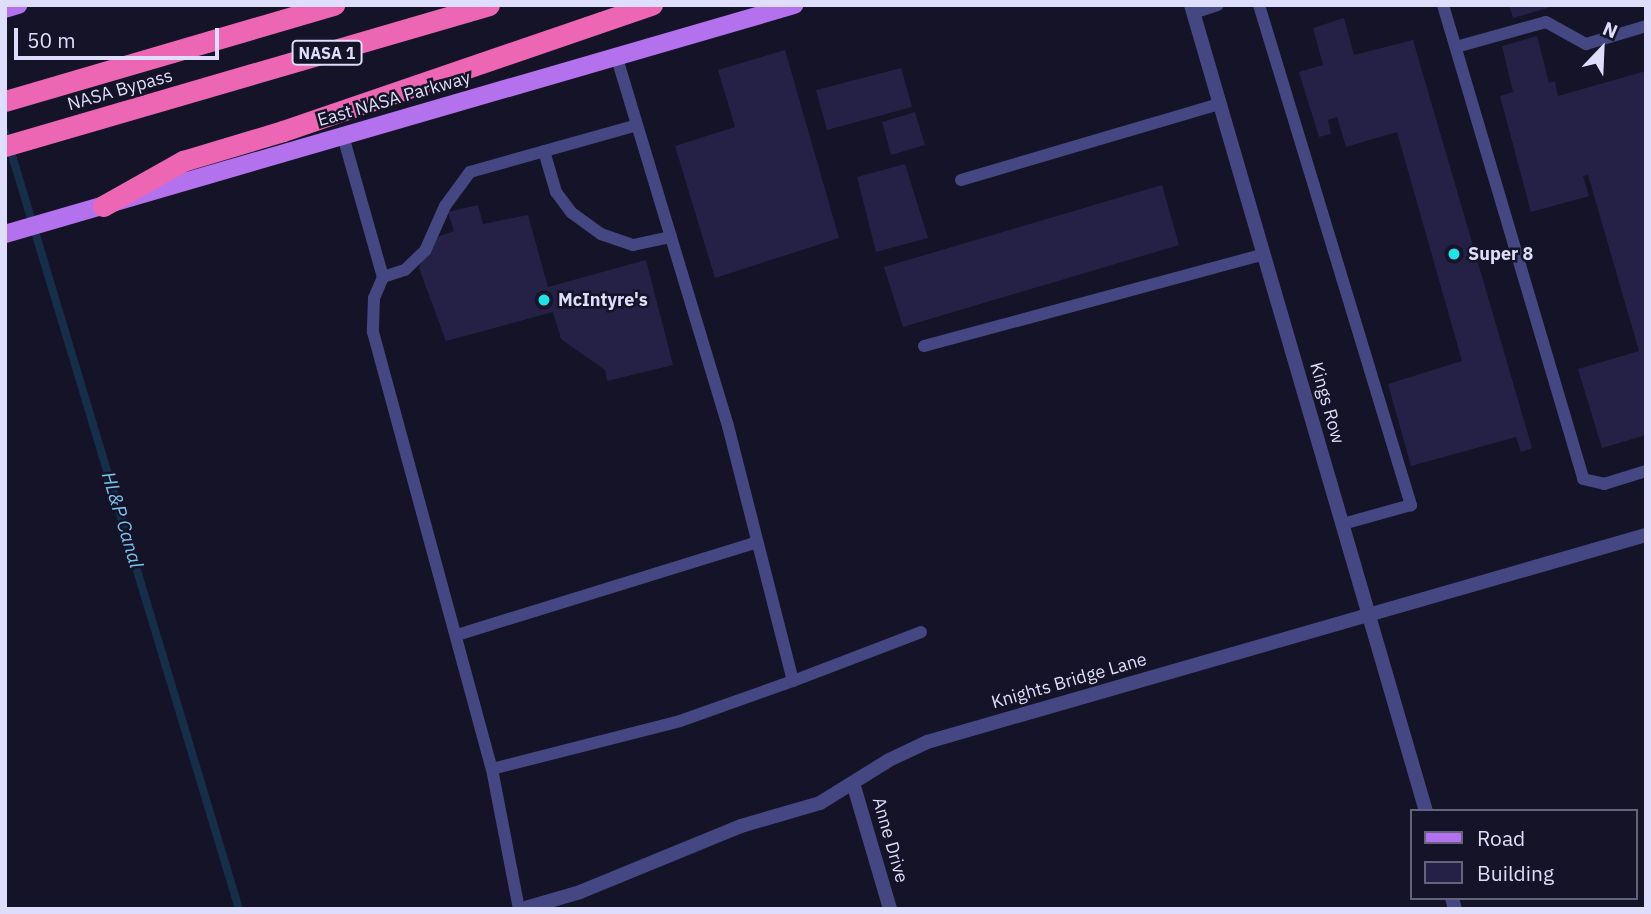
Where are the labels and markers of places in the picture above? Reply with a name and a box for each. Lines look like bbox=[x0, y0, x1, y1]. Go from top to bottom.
place label: Super 8 bbox=[1468, 243, 1533, 265]
marker: Super 8 bbox=[1446, 246, 1462, 262]
place label: McIntyre's bbox=[558, 289, 648, 311]
marker: McIntyre's bbox=[536, 292, 552, 308]

